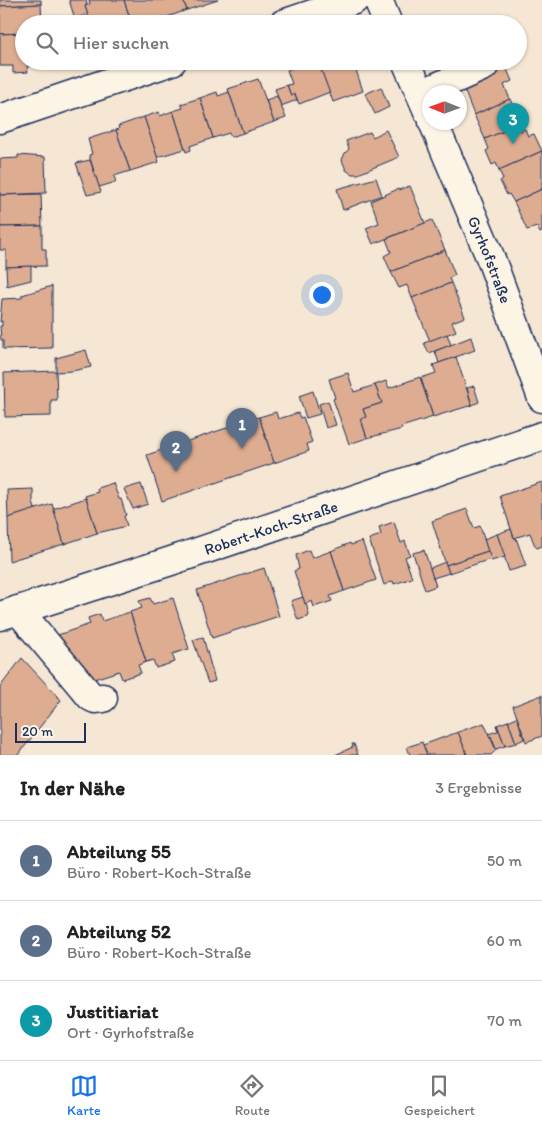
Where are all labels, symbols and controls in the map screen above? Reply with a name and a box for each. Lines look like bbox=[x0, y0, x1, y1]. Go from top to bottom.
search box bbox=[15, 15, 527, 70]
icon: search bbox=[33, 29, 61, 57]
text: Hier suchen bbox=[73, 31, 169, 54]
north arrow bbox=[422, 85, 467, 130]
pin: 3 bbox=[497, 103, 529, 144]
street label: Gyrhofstraße bbox=[464, 213, 516, 306]
your location bbox=[309, 282, 335, 308]
pin: 1 bbox=[226, 408, 258, 449]
pin: 2 bbox=[160, 431, 192, 472]
street label: Robert-Koch-Straße bbox=[202, 496, 340, 559]
scale bar bbox=[15, 720, 86, 743]
text: 20 m bbox=[22, 723, 53, 740]
text: In der Nähe bbox=[20, 775, 125, 800]
text: 3 Ergebnisse bbox=[435, 778, 522, 797]
text: Abteilung 55 bbox=[67, 840, 171, 863]
text: 1 bbox=[32, 851, 40, 870]
text: 50 m bbox=[487, 851, 522, 870]
text: Büro · Robert-Koch-Straße bbox=[67, 863, 251, 882]
text: Abteilung 52 bbox=[67, 920, 171, 943]
text: 2 bbox=[32, 931, 40, 950]
text: 60 m bbox=[487, 931, 522, 950]
text: Büro · Robert-Koch-Straße bbox=[67, 943, 251, 962]
text: Justitiariat bbox=[67, 1000, 158, 1023]
text: 3 bbox=[32, 1011, 40, 1030]
text: 70 m bbox=[487, 1011, 522, 1030]
text: Ort · Gyrhofstraße bbox=[67, 1023, 194, 1042]
tab: Karte bbox=[67, 1072, 101, 1119]
tab: Route bbox=[235, 1072, 270, 1119]
tab: Gespeichert bbox=[404, 1072, 475, 1119]

